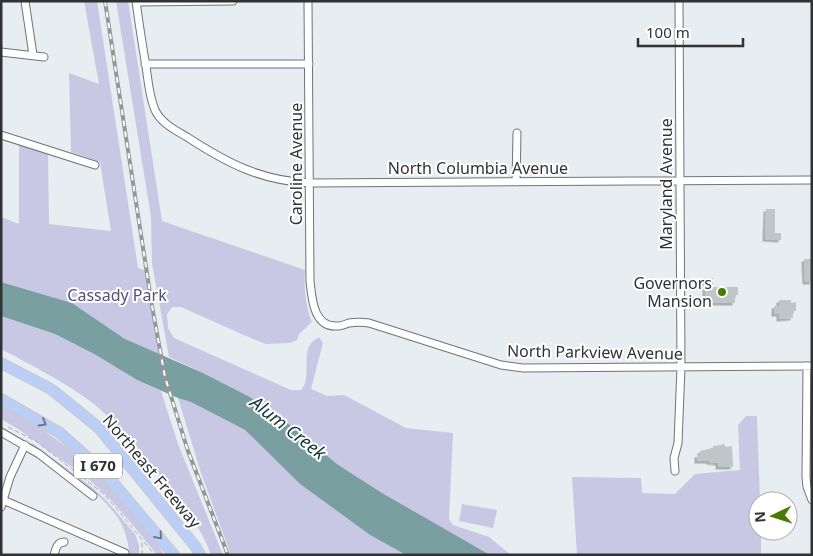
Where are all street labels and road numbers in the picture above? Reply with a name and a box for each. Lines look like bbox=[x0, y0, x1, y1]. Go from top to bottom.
street label: Caroline Avenue bbox=[285, 103, 307, 225]
street label: Maryland Avenue bbox=[655, 118, 677, 250]
street label: North Columbia Avenue bbox=[388, 157, 568, 179]
street label: North Parkview Avenue bbox=[507, 339, 683, 365]
street label: Northeast Freeway bbox=[98, 410, 207, 533]
road number: I 670 bbox=[74, 454, 122, 478]

